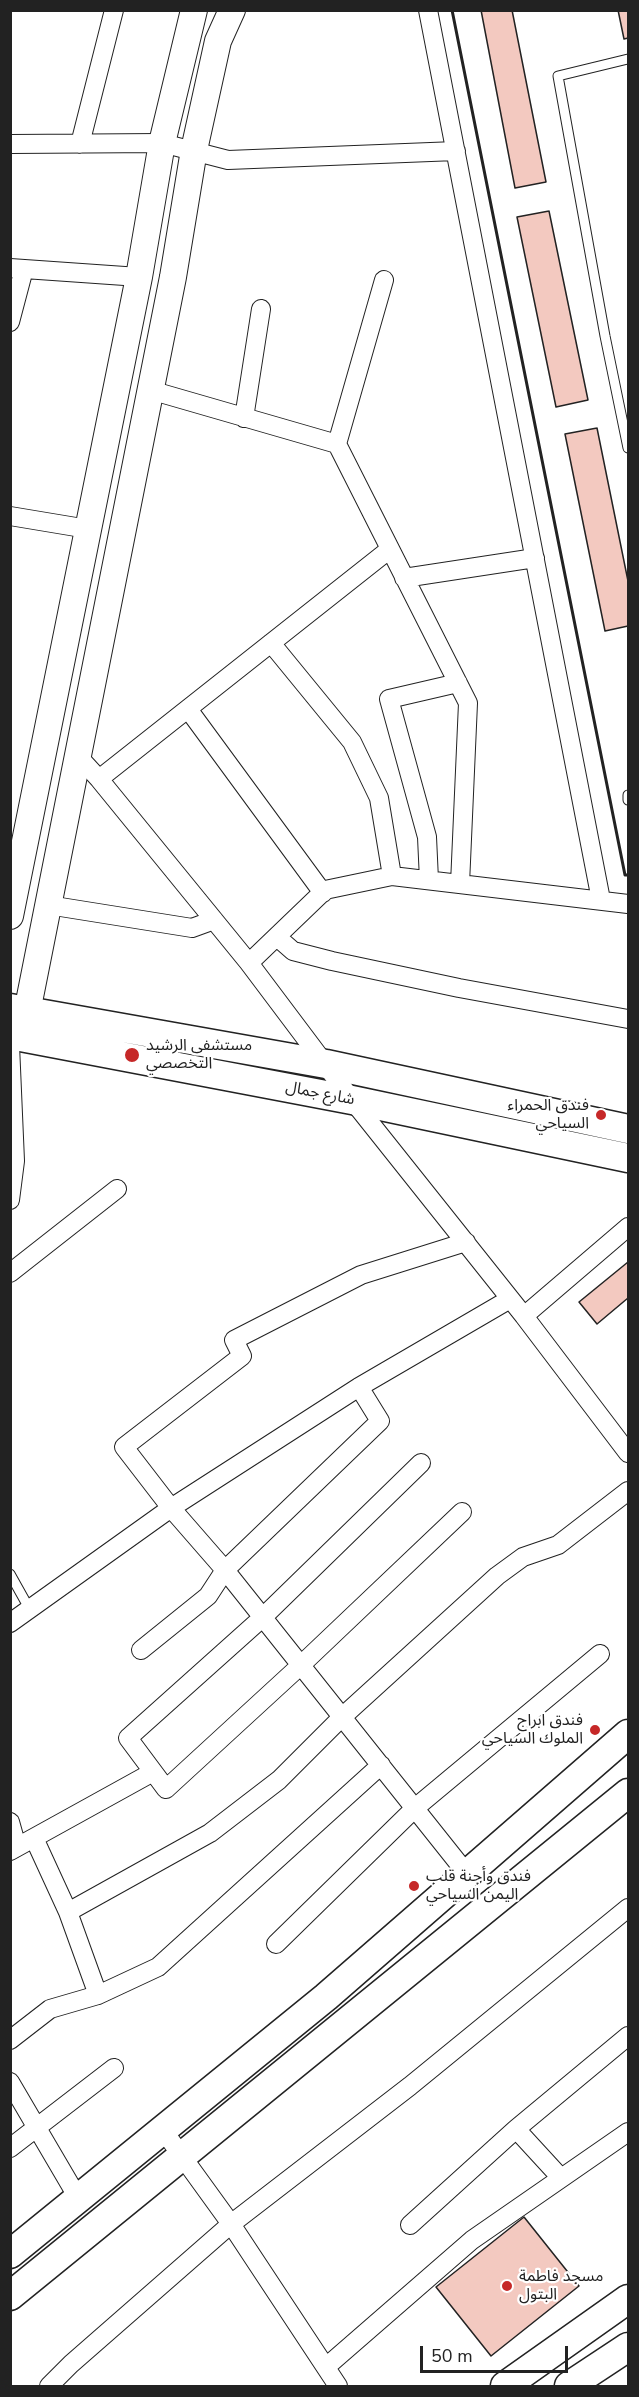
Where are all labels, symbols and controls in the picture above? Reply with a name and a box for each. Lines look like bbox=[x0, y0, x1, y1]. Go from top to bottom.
place label: مستشفى الرشيد التخصصي bbox=[146, 1036, 252, 1074]
marker: مستشفى الرشيد التخصصي bbox=[123, 1046, 141, 1064]
street label: شارع جمال bbox=[284, 1078, 356, 1110]
place label: فندق الحمراء السياحي bbox=[508, 1096, 589, 1134]
marker: فندق الحمراء السياحي bbox=[594, 1108, 608, 1122]
place label: فندق ابراج الملوك السياحي bbox=[482, 1711, 583, 1749]
marker: فندق ابراج الملوك السياحي bbox=[588, 1723, 602, 1737]
place label: فندق وأجنة قلب اليمن السياحي bbox=[426, 1867, 531, 1905]
marker: فندق وأجنة قلب اليمن السياحي bbox=[407, 1879, 421, 1893]
place label: مسجد فاطمة البتول bbox=[519, 2267, 603, 2305]
marker: مسجد فاطمة البتول bbox=[500, 2279, 514, 2293]
scale bar bbox=[423, 2334, 572, 2372]
text: 50 m bbox=[431, 2344, 473, 2368]

